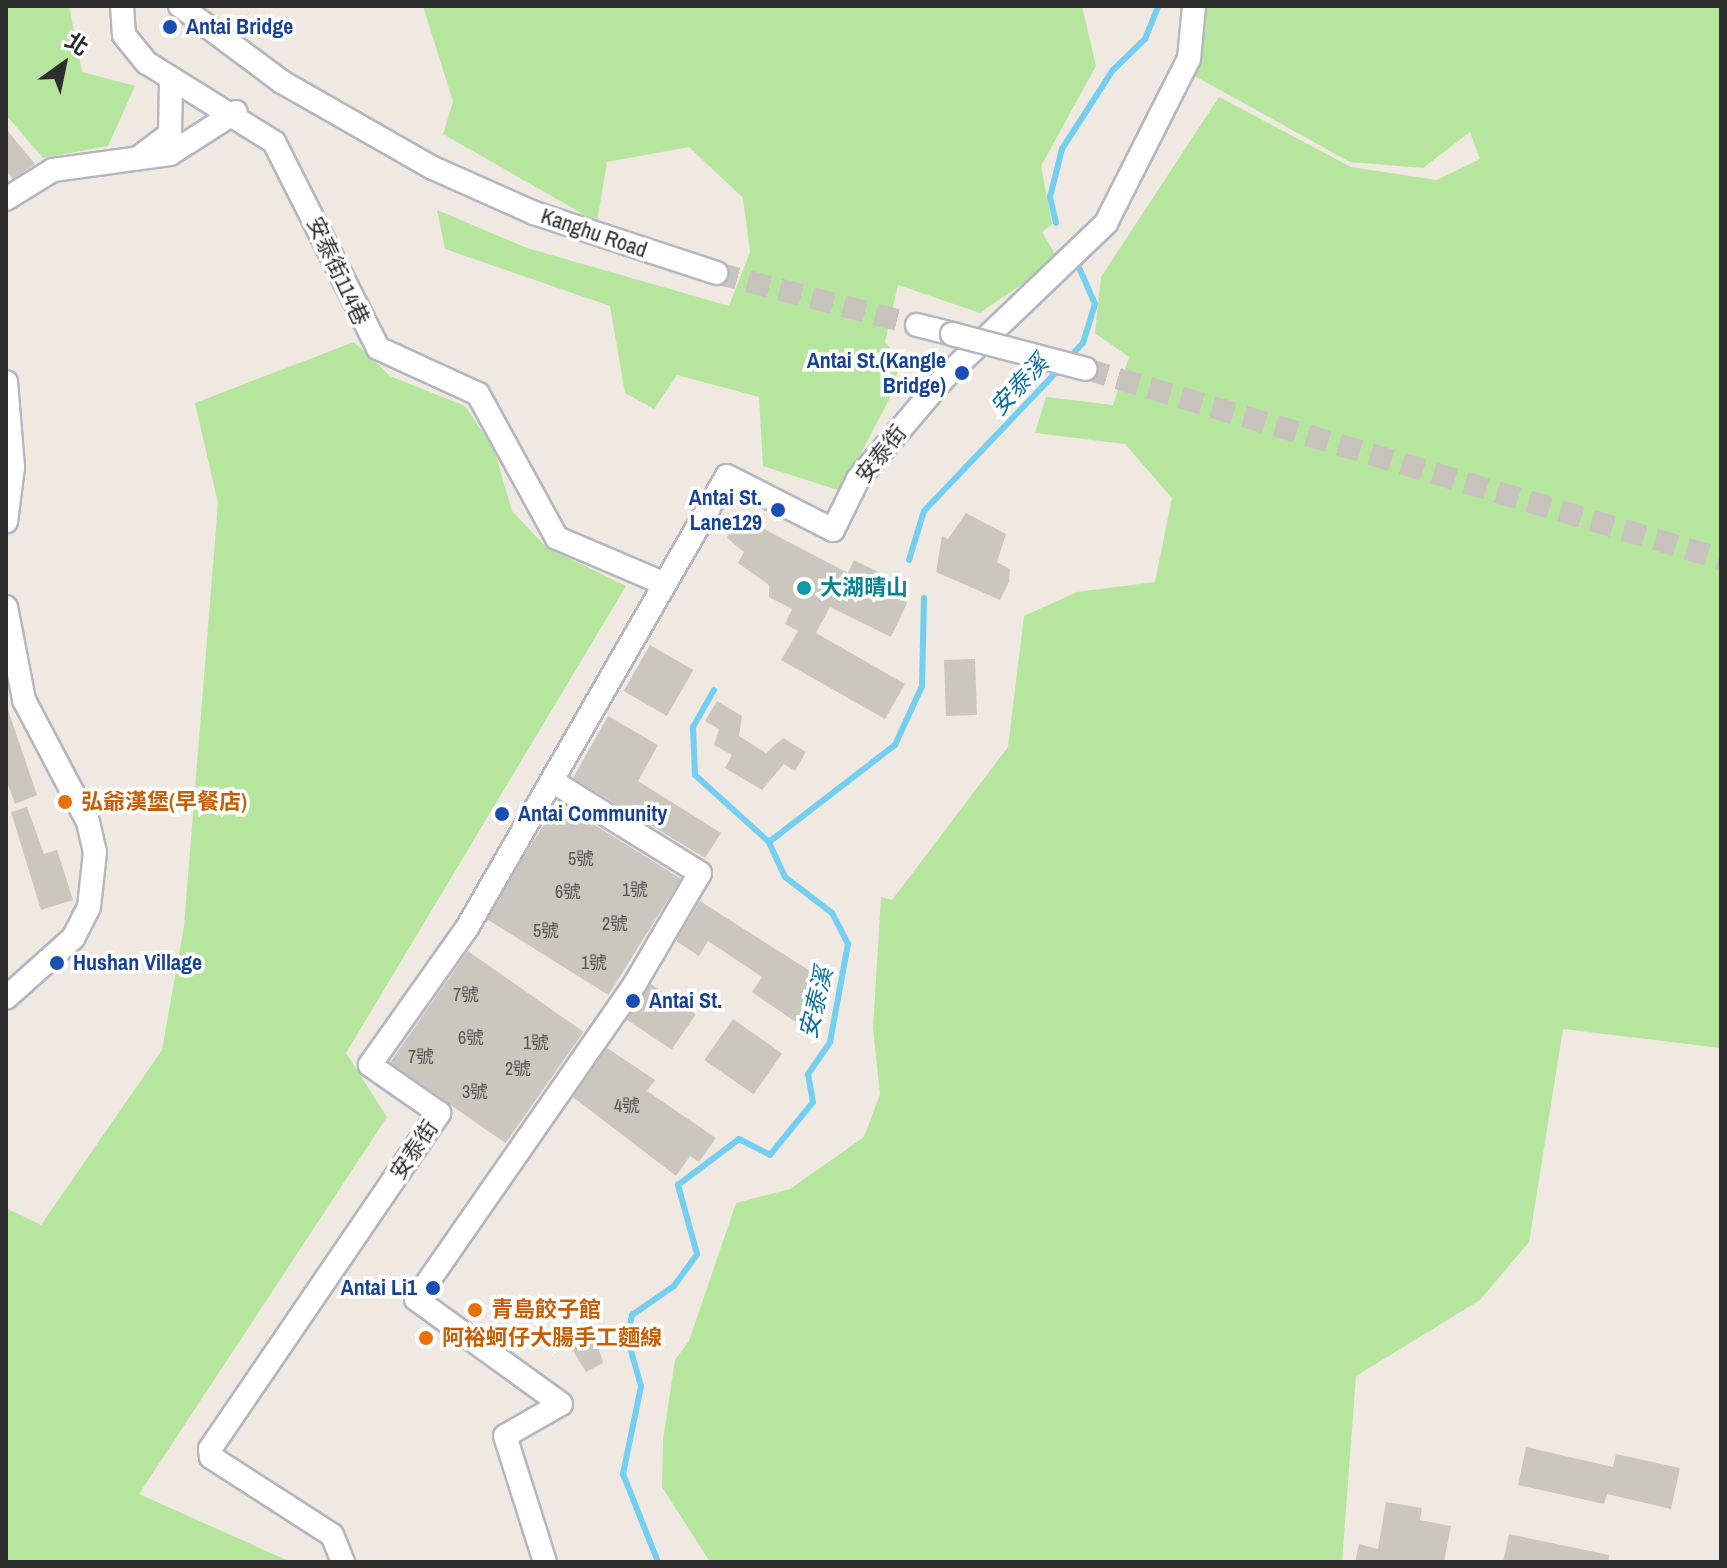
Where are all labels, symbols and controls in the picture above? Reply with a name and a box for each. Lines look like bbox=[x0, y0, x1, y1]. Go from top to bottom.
place label: Antai Bridge bbox=[186, 14, 293, 40]
marker: Antai Bridge bbox=[161, 18, 179, 36]
north arrow bbox=[24, 24, 104, 104]
text: 北 bbox=[60, 25, 94, 62]
street label: Kanghu Road bbox=[538, 203, 650, 263]
street label: 安泰街114巷 bbox=[301, 213, 375, 329]
place label: Antai St.(Kangle Bridge) bbox=[807, 347, 946, 398]
water label: 安泰溪 bbox=[984, 349, 1054, 421]
marker: Antai St.(Kangle Bridge) bbox=[953, 364, 971, 382]
street label: 安泰街 bbox=[850, 420, 912, 488]
place label: Antai St. Lane129 bbox=[689, 484, 762, 536]
marker: Antai St. Lane129 bbox=[769, 501, 787, 519]
place label: 大湖晴山 bbox=[820, 575, 908, 601]
marker: 大湖晴山 bbox=[795, 579, 813, 597]
place label: 弘爺漢堡(早餐店) bbox=[81, 789, 247, 815]
marker: 弘爺漢堡(早餐店) bbox=[56, 793, 74, 811]
place label: Antai Community bbox=[518, 801, 667, 827]
marker: Antai Community bbox=[493, 805, 511, 823]
house number: 5號 bbox=[568, 848, 594, 870]
house number: 1號 bbox=[622, 879, 648, 901]
house number: 6號 bbox=[555, 881, 581, 903]
house number: 2號 bbox=[602, 913, 628, 935]
house number: 5號 bbox=[533, 920, 559, 942]
place label: Hushan Village bbox=[73, 950, 202, 976]
house number: 1號 bbox=[581, 952, 607, 974]
marker: Hushan Village bbox=[48, 954, 66, 972]
water label: 安泰溪 bbox=[793, 965, 839, 1041]
house number: 7號 bbox=[453, 984, 479, 1006]
place label: Antai St. bbox=[649, 988, 722, 1014]
marker: Antai St. bbox=[624, 992, 642, 1010]
house number: 6號 bbox=[458, 1027, 484, 1049]
house number: 1號 bbox=[523, 1032, 549, 1054]
house number: 7號 bbox=[408, 1046, 434, 1068]
house number: 2號 bbox=[505, 1058, 531, 1080]
house number: 3號 bbox=[462, 1081, 488, 1103]
house number: 4號 bbox=[614, 1095, 640, 1117]
street label: 安泰街 bbox=[385, 1115, 443, 1185]
place label: Antai Li1 bbox=[341, 1275, 417, 1301]
marker: Antai Li1 bbox=[424, 1279, 442, 1297]
place label: 青島餃子館 bbox=[491, 1297, 601, 1323]
marker: 青島餃子館 bbox=[466, 1301, 484, 1319]
place label: 阿裕蚵仔大腸手工麵線 bbox=[442, 1325, 662, 1351]
marker: 阿裕蚵仔大腸手工麵線 bbox=[417, 1329, 435, 1347]

